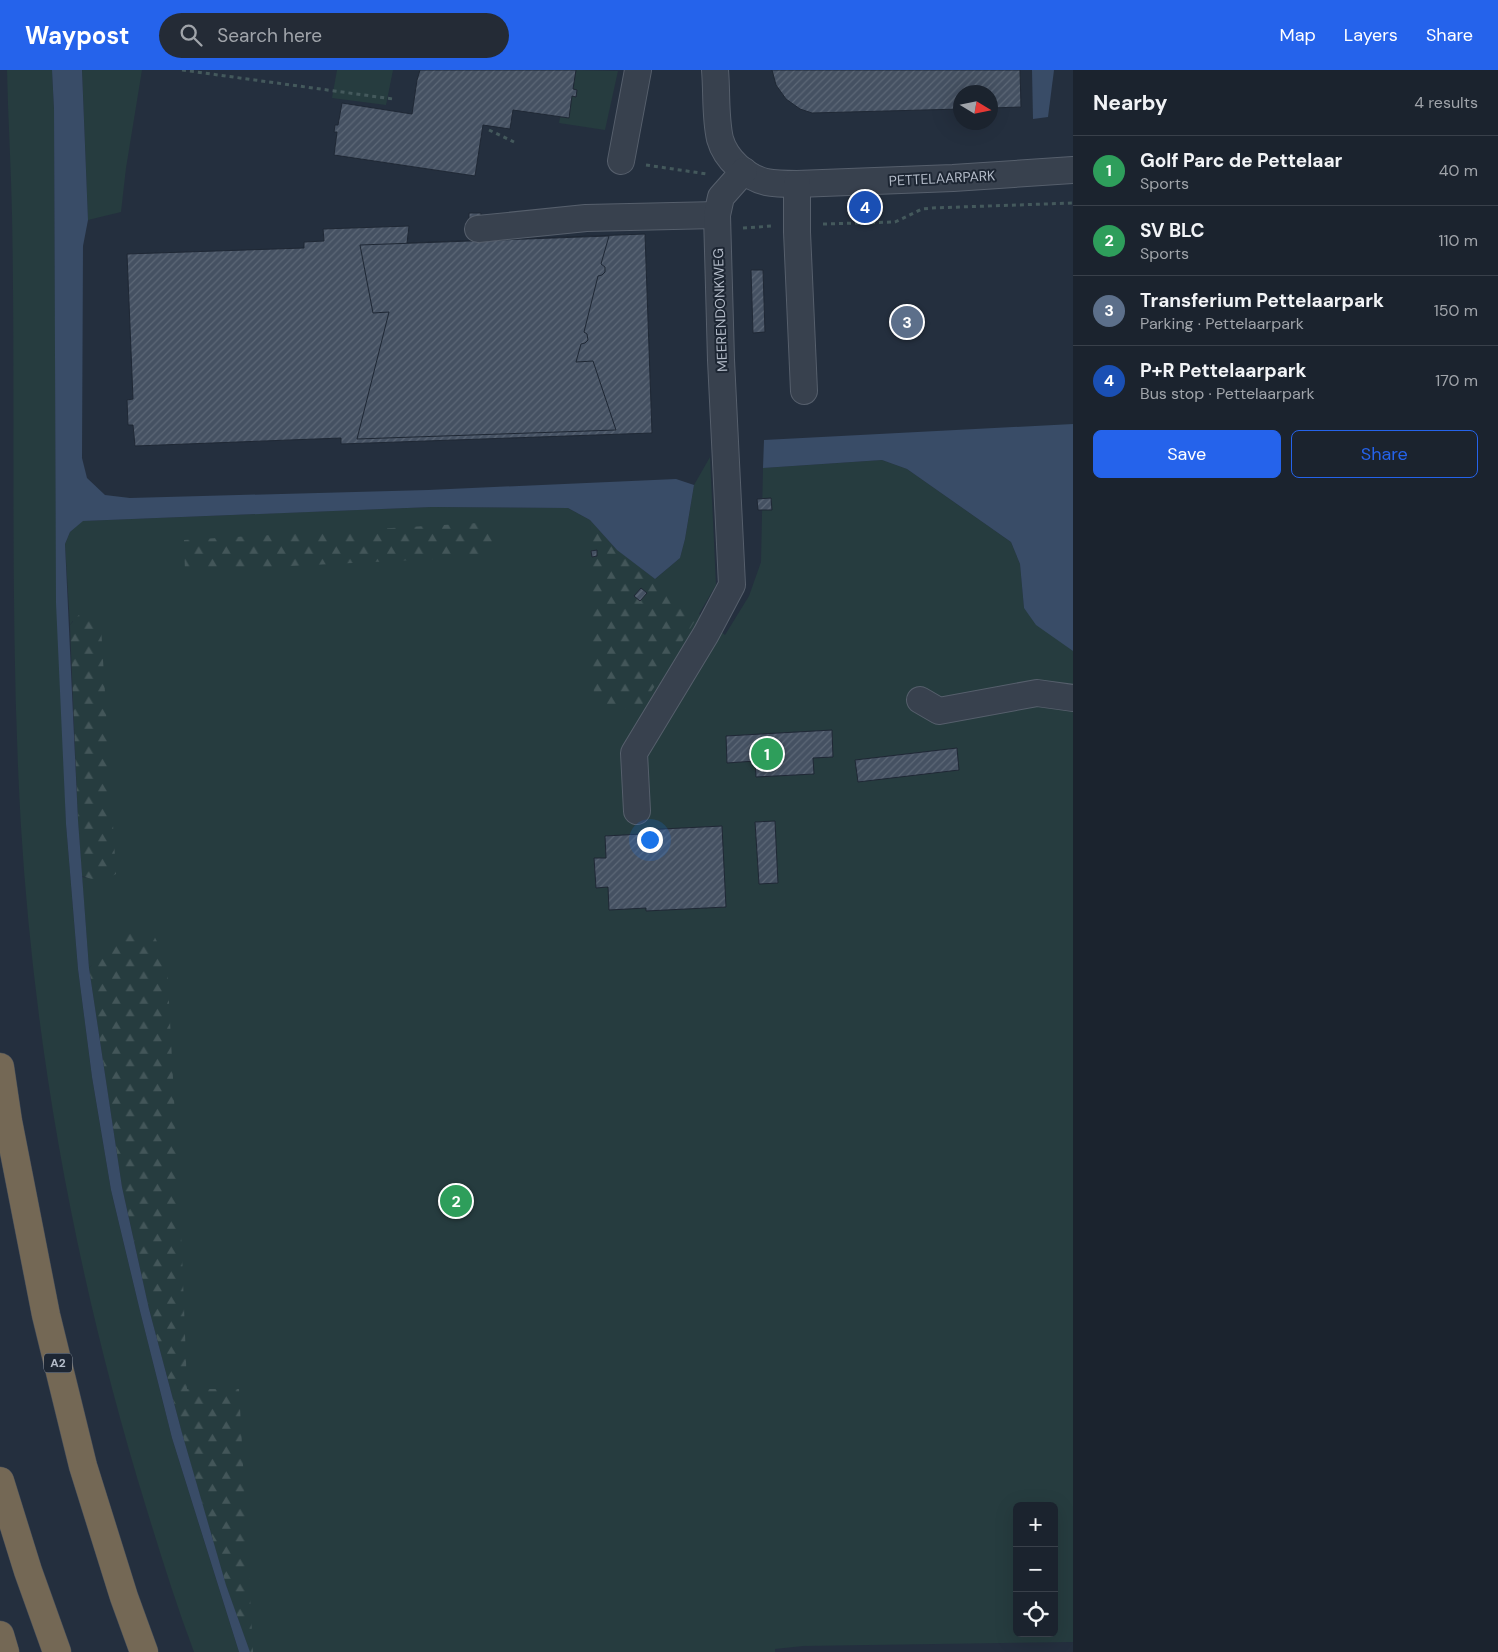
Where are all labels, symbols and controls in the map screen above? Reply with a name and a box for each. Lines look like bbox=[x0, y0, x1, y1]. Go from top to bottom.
search box bbox=[159, 13, 509, 58]
text: Waypost bbox=[25, 20, 129, 51]
icon: search bbox=[177, 21, 205, 49]
text: Search here bbox=[217, 23, 322, 48]
text: Map bbox=[1280, 23, 1316, 47]
text: Layers bbox=[1344, 23, 1398, 47]
text: Share bbox=[1426, 23, 1473, 47]
north arrow bbox=[953, 85, 998, 130]
text: Nearby bbox=[1093, 89, 1167, 117]
text: 4 results bbox=[1414, 92, 1478, 113]
text: Golf Parc de Pettelaar bbox=[1140, 148, 1342, 173]
text: 1 bbox=[1106, 160, 1112, 181]
text: 40 m bbox=[1439, 160, 1478, 181]
street label: PETTELAARPARK bbox=[888, 166, 996, 190]
text: Sports bbox=[1140, 173, 1189, 194]
pin: 4 bbox=[849, 188, 881, 226]
text: SV BLC bbox=[1140, 218, 1205, 243]
text: 2 bbox=[1104, 230, 1114, 251]
text: 110 m bbox=[1439, 230, 1478, 251]
text: Sports bbox=[1140, 243, 1189, 264]
street label: MEERENDONKWEG bbox=[709, 248, 731, 372]
text: Transferium Pettelaarpark bbox=[1140, 288, 1384, 313]
text: 3 bbox=[1104, 300, 1114, 321]
text: 150 m bbox=[1434, 300, 1478, 321]
pin: 3 bbox=[891, 303, 923, 341]
text: Parking · Pettelaarpark bbox=[1140, 313, 1304, 334]
text: P+R Pettelaarpark bbox=[1140, 358, 1307, 383]
text: 4 bbox=[1104, 370, 1114, 391]
text: 170 m bbox=[1435, 370, 1478, 391]
text: Bus stop · Pettelaarpark bbox=[1140, 383, 1315, 404]
button: Save bbox=[1093, 430, 1281, 478]
button: Share bbox=[1291, 430, 1478, 478]
pin: 1 bbox=[751, 735, 783, 773]
your location bbox=[637, 827, 663, 853]
pin: 2 bbox=[440, 1182, 472, 1220]
road number: A2 bbox=[44, 1354, 72, 1372]
map controls bbox=[1013, 1502, 1058, 1637]
button: + bbox=[1013, 1502, 1058, 1547]
button: − bbox=[1013, 1547, 1058, 1592]
button: locate bbox=[1013, 1592, 1058, 1637]

